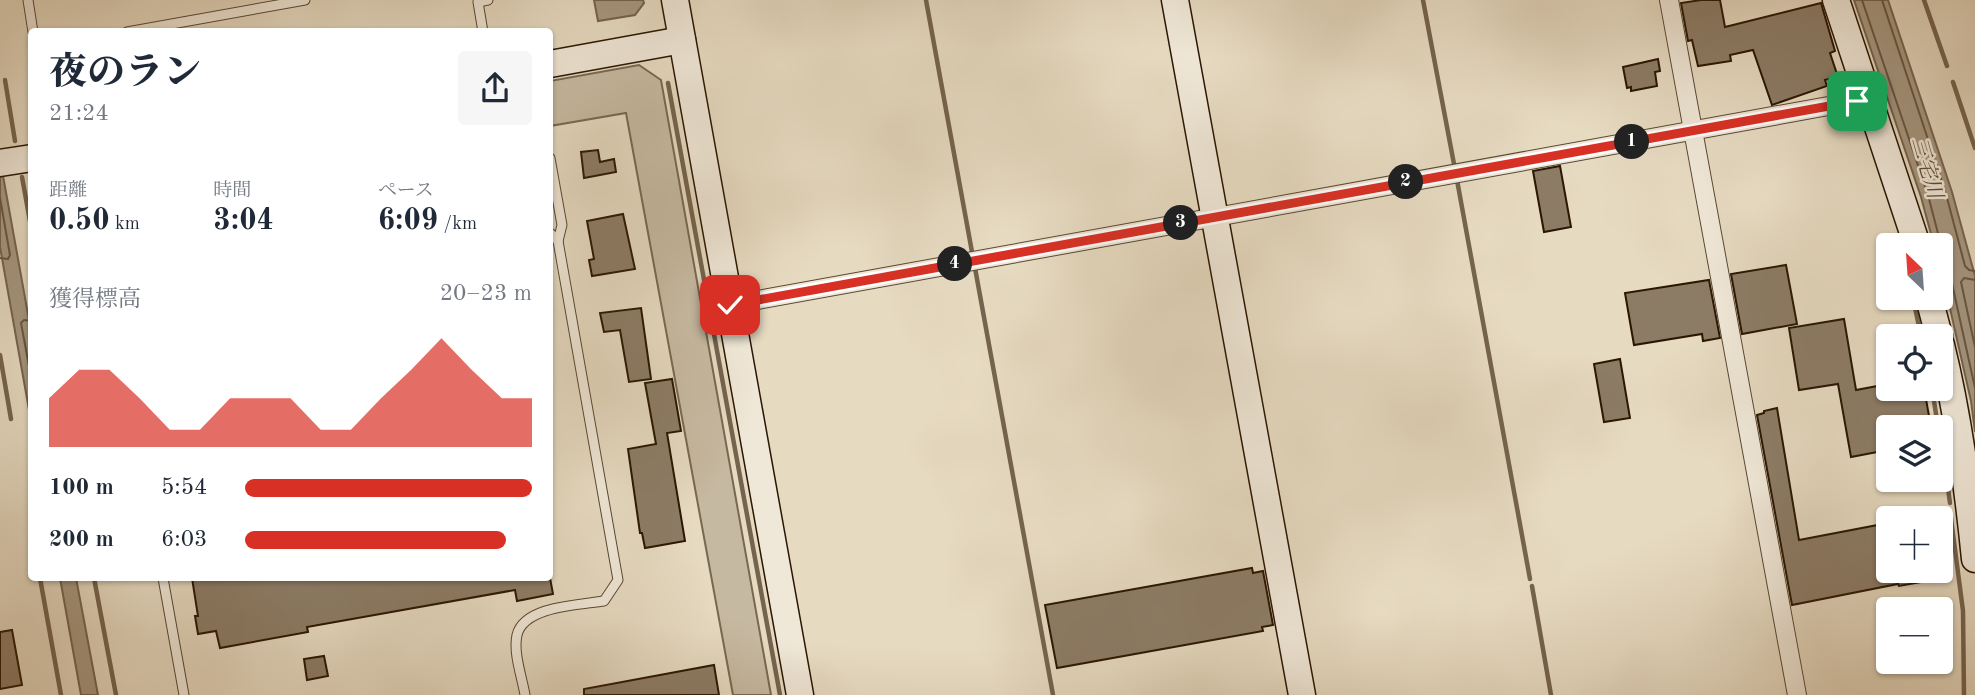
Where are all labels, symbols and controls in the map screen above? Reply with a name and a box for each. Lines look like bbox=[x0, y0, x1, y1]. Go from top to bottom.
button: share bbox=[458, 51, 532, 125]
text: 夜のラン bbox=[49, 55, 201, 93]
pin bbox=[1827, 71, 1887, 131]
icon: arrive bbox=[1838, 82, 1876, 120]
text: 21:24 bbox=[49, 102, 109, 125]
pin: 1 bbox=[1614, 124, 1650, 160]
text: 1 bbox=[1626, 132, 1637, 151]
water label: 三宅川 bbox=[1907, 134, 1947, 203]
pin: 2 bbox=[1388, 164, 1424, 200]
text: 2 bbox=[1400, 172, 1411, 191]
text: 距離 bbox=[49, 182, 87, 201]
text: 時間 bbox=[213, 182, 251, 201]
text: ペース bbox=[378, 182, 434, 201]
text: 0.50 bbox=[49, 206, 110, 236]
text: 3:04 bbox=[213, 206, 274, 236]
text: 6:09 bbox=[378, 206, 438, 236]
pin: 3 bbox=[1164, 206, 1198, 241]
text: 3 bbox=[1175, 213, 1186, 232]
text: km bbox=[110, 215, 140, 234]
text: /km bbox=[438, 215, 477, 234]
north arrow bbox=[1876, 233, 1953, 310]
map controls bbox=[1876, 233, 1953, 674]
pin: 4 bbox=[937, 246, 972, 282]
text: 4 bbox=[949, 254, 960, 273]
pin bbox=[700, 275, 760, 335]
text: 20–23 m bbox=[440, 282, 532, 305]
icon: check bbox=[711, 286, 749, 324]
text: 獲得標高 bbox=[49, 288, 141, 311]
button: locate bbox=[1876, 324, 1953, 401]
button: layers bbox=[1876, 415, 1953, 492]
text: 100 m bbox=[49, 476, 114, 499]
text: 5:54 bbox=[161, 476, 207, 499]
button: + bbox=[1876, 506, 1953, 583]
text: 200 m bbox=[49, 528, 114, 551]
text: 6:03 bbox=[161, 528, 207, 551]
button: − bbox=[1876, 597, 1953, 674]

